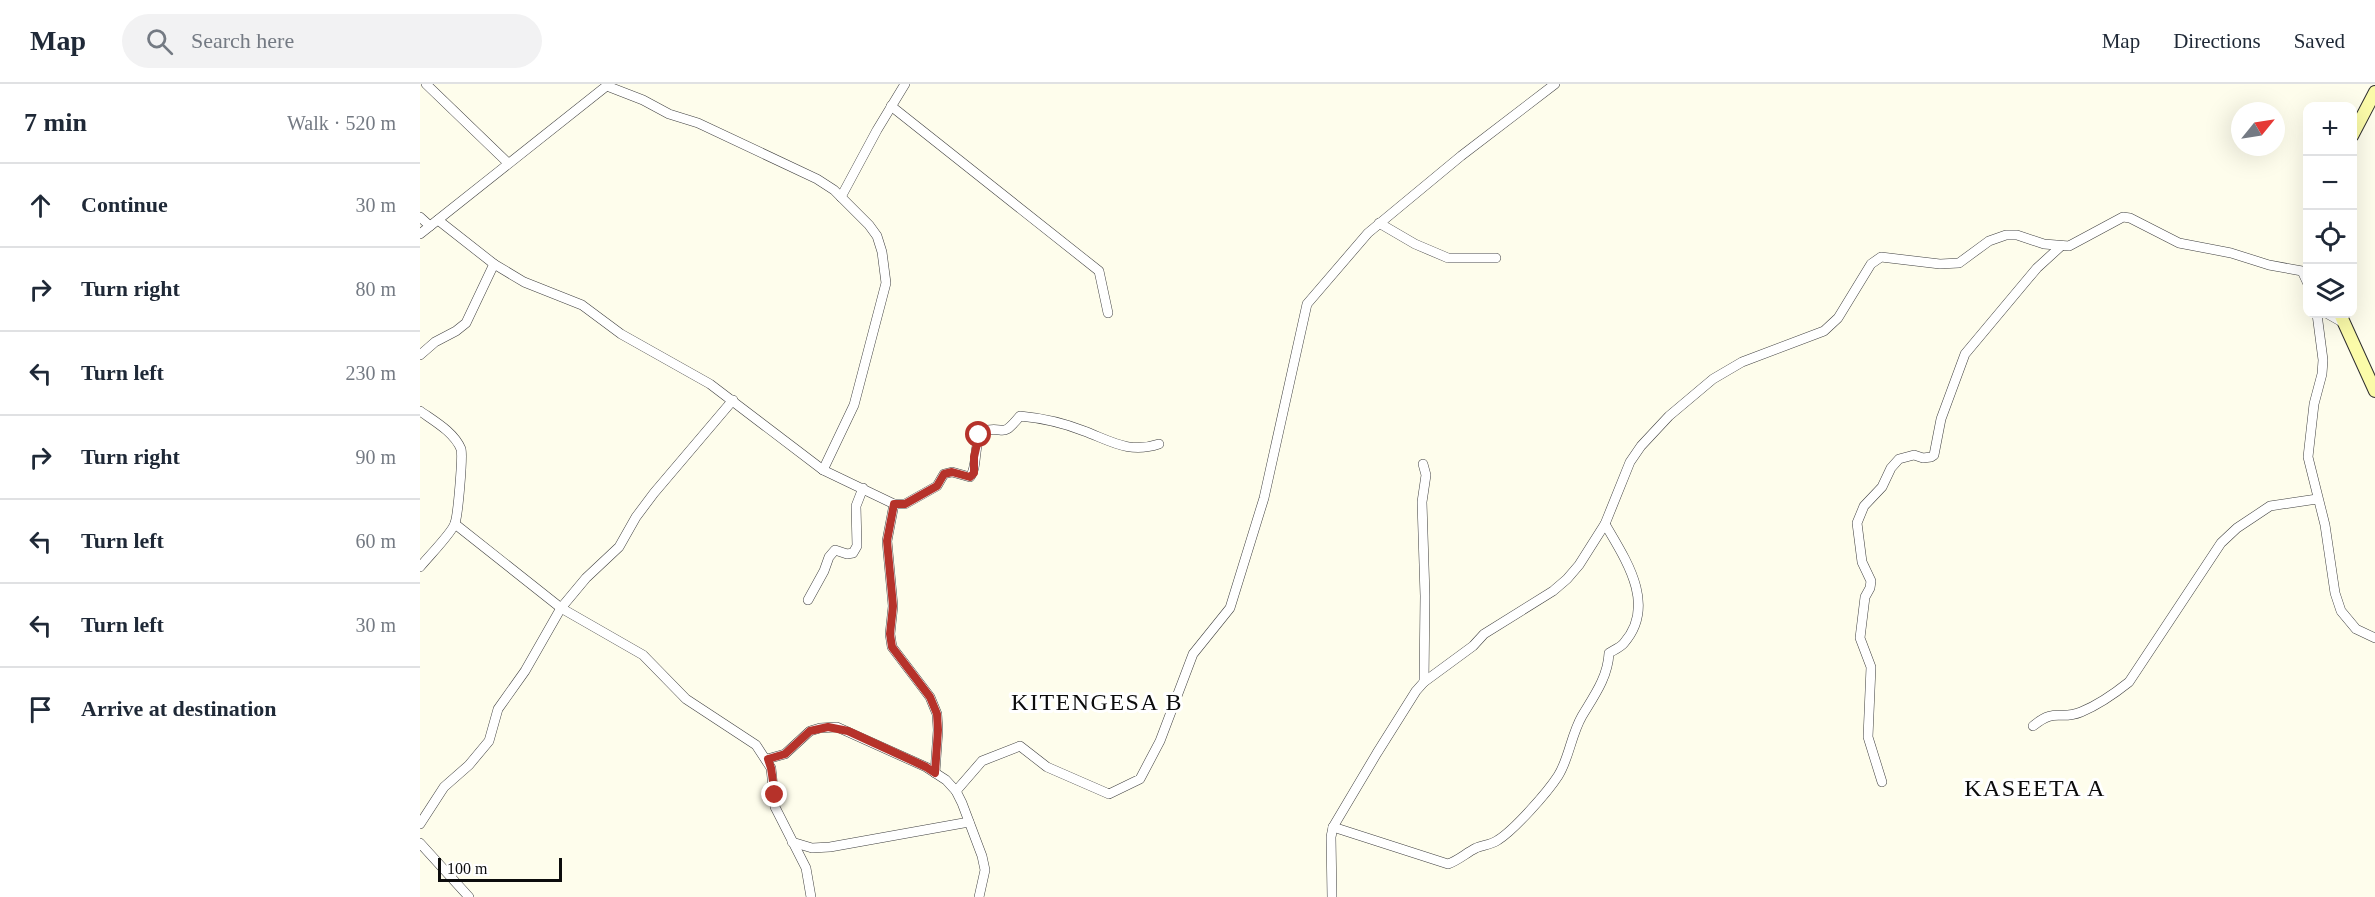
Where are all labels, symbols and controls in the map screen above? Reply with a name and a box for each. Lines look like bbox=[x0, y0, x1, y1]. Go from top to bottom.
search box bbox=[122, 14, 542, 68]
text: Map bbox=[30, 25, 86, 56]
icon: search bbox=[143, 25, 176, 58]
text: Search here bbox=[191, 28, 294, 53]
text: Map bbox=[2102, 29, 2140, 53]
text: Directions bbox=[2173, 29, 2261, 53]
text: Saved bbox=[2294, 29, 2345, 53]
north arrow bbox=[2231, 102, 2285, 156]
map controls bbox=[2303, 102, 2357, 318]
button: + bbox=[2303, 102, 2357, 156]
text: 7 min bbox=[24, 108, 87, 137]
text: Walk · 520 m bbox=[287, 112, 396, 134]
button: − bbox=[2303, 156, 2357, 210]
icon: ahead bbox=[24, 189, 57, 222]
text: Continue bbox=[81, 192, 168, 217]
text: 30 m bbox=[355, 194, 396, 216]
button: locate bbox=[2303, 210, 2357, 264]
button: layers bbox=[2303, 264, 2357, 318]
icon: right bbox=[24, 273, 57, 306]
text: Turn right bbox=[81, 276, 180, 301]
text: 80 m bbox=[355, 278, 396, 300]
icon: left bbox=[24, 357, 57, 390]
text: Turn left bbox=[81, 360, 164, 385]
text: 230 m bbox=[345, 362, 396, 384]
route start bbox=[965, 421, 991, 447]
icon: right bbox=[24, 441, 57, 474]
text: Turn right bbox=[81, 444, 180, 469]
text: 90 m bbox=[355, 446, 396, 468]
icon: left bbox=[24, 525, 57, 558]
text: Turn left bbox=[81, 528, 164, 553]
text: 60 m bbox=[355, 530, 396, 552]
icon: left bbox=[24, 609, 57, 642]
text: Turn left bbox=[81, 612, 164, 637]
text: 30 m bbox=[355, 614, 396, 636]
district label: KITENGESA B bbox=[1011, 689, 1183, 715]
icon: arrive bbox=[24, 693, 57, 726]
text: Arrive at destination bbox=[81, 696, 277, 721]
district label: KASEETA A bbox=[1964, 775, 2106, 801]
route end bbox=[761, 781, 787, 807]
scale bar bbox=[438, 855, 562, 882]
text: 100 m bbox=[447, 860, 487, 877]

